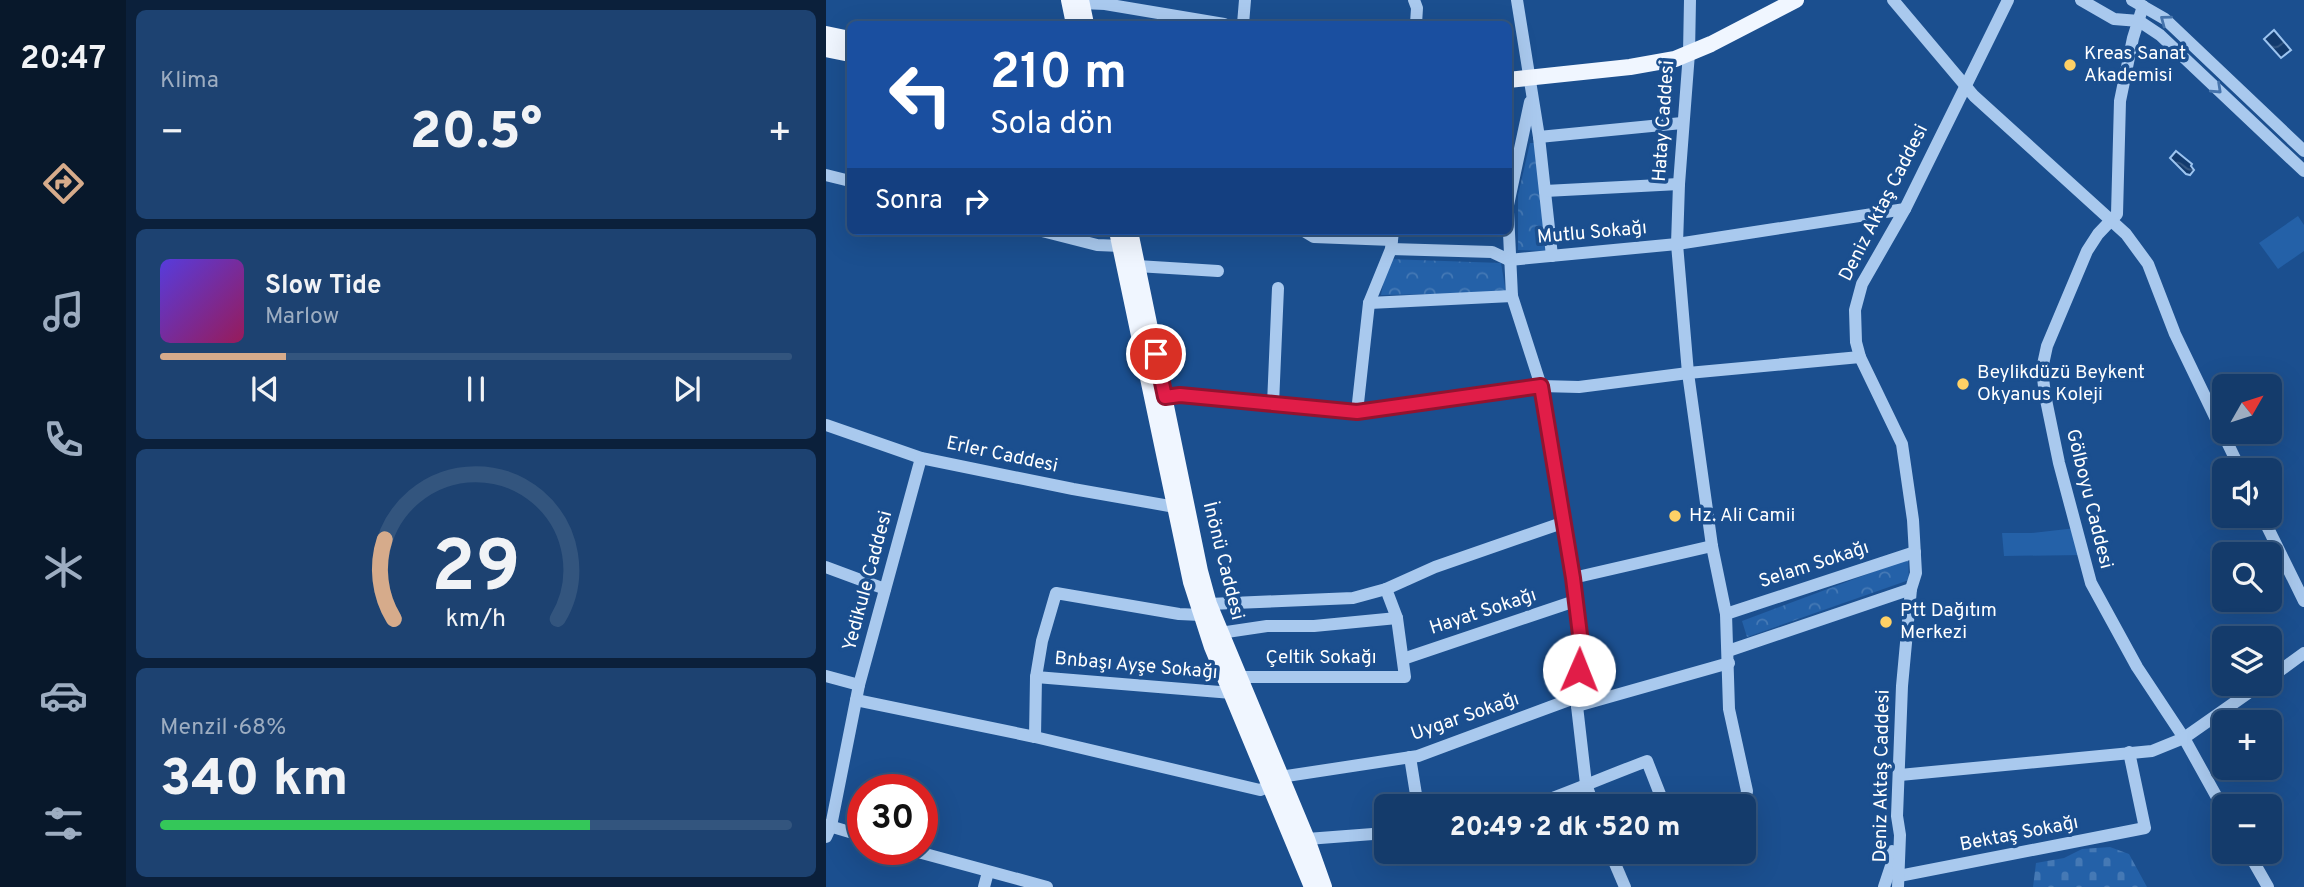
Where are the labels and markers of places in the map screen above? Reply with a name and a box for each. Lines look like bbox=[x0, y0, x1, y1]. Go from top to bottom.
place label: Kreas Sanat Akademisi bbox=[2084, 42, 2186, 88]
marker: Kreas Sanat Akademisi bbox=[2062, 57, 2078, 73]
pin bbox=[1126, 324, 1186, 384]
place label: Beylikdüzü Beykent Okyanus Koleji bbox=[1977, 361, 2145, 407]
marker: Beylikdüzü Beykent Okyanus Koleji bbox=[1955, 376, 1971, 392]
place label: Hz. Ali Camii bbox=[1689, 504, 1795, 528]
marker: Hz. Ali Camii bbox=[1667, 508, 1683, 524]
place label: Ptt Dağıtım Merkezi bbox=[1900, 599, 1997, 645]
marker: Ptt Dağıtım Merkezi bbox=[1878, 614, 1894, 630]

